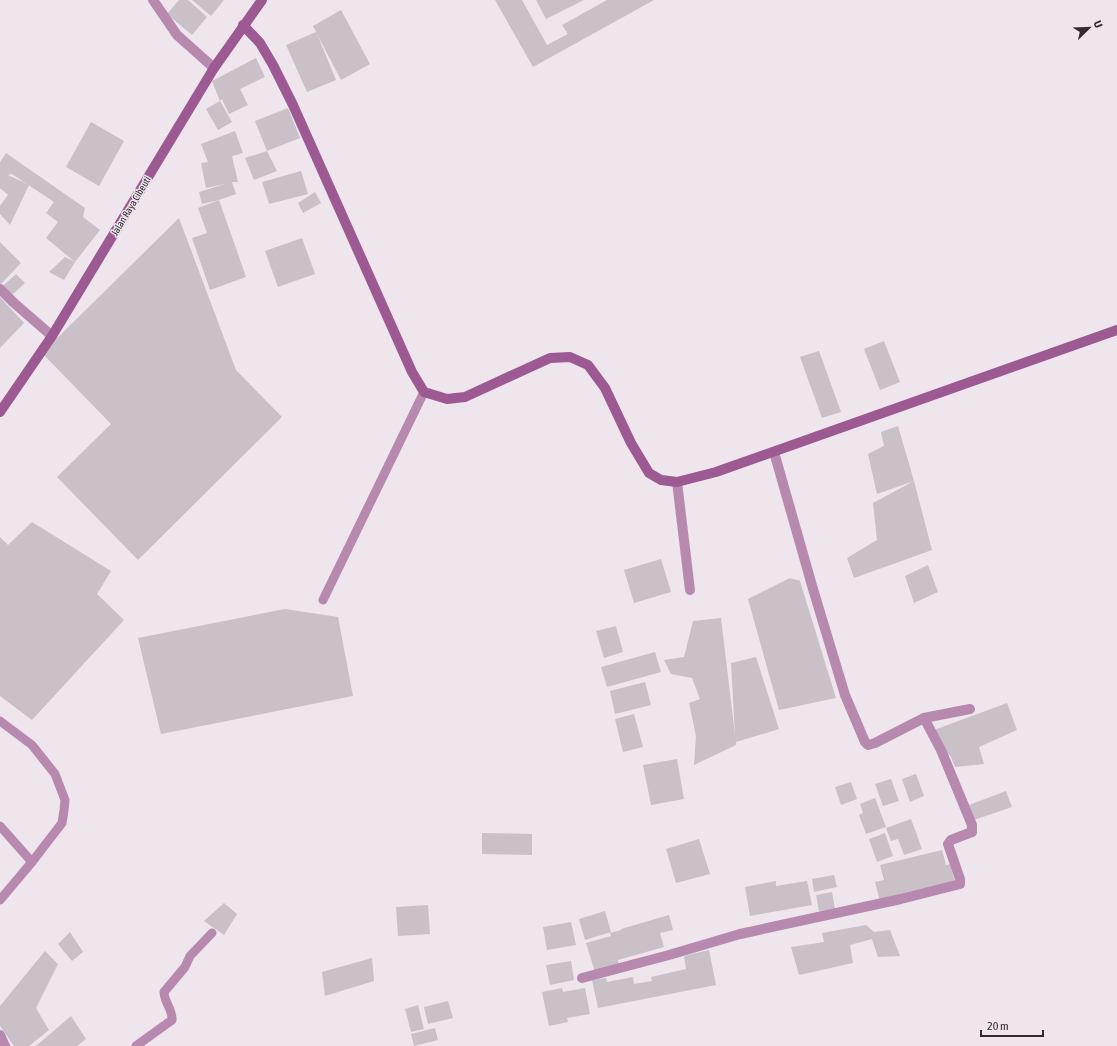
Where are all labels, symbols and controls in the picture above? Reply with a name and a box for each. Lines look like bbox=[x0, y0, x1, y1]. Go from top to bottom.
north arrow bbox=[1069, 8, 1109, 48]
text: U bbox=[1091, 19, 1105, 29]
street label: Jalan Raya Cibeuti bbox=[109, 174, 153, 238]
scale bar bbox=[981, 1012, 1043, 1038]
text: 20 m bbox=[987, 1019, 1009, 1033]

